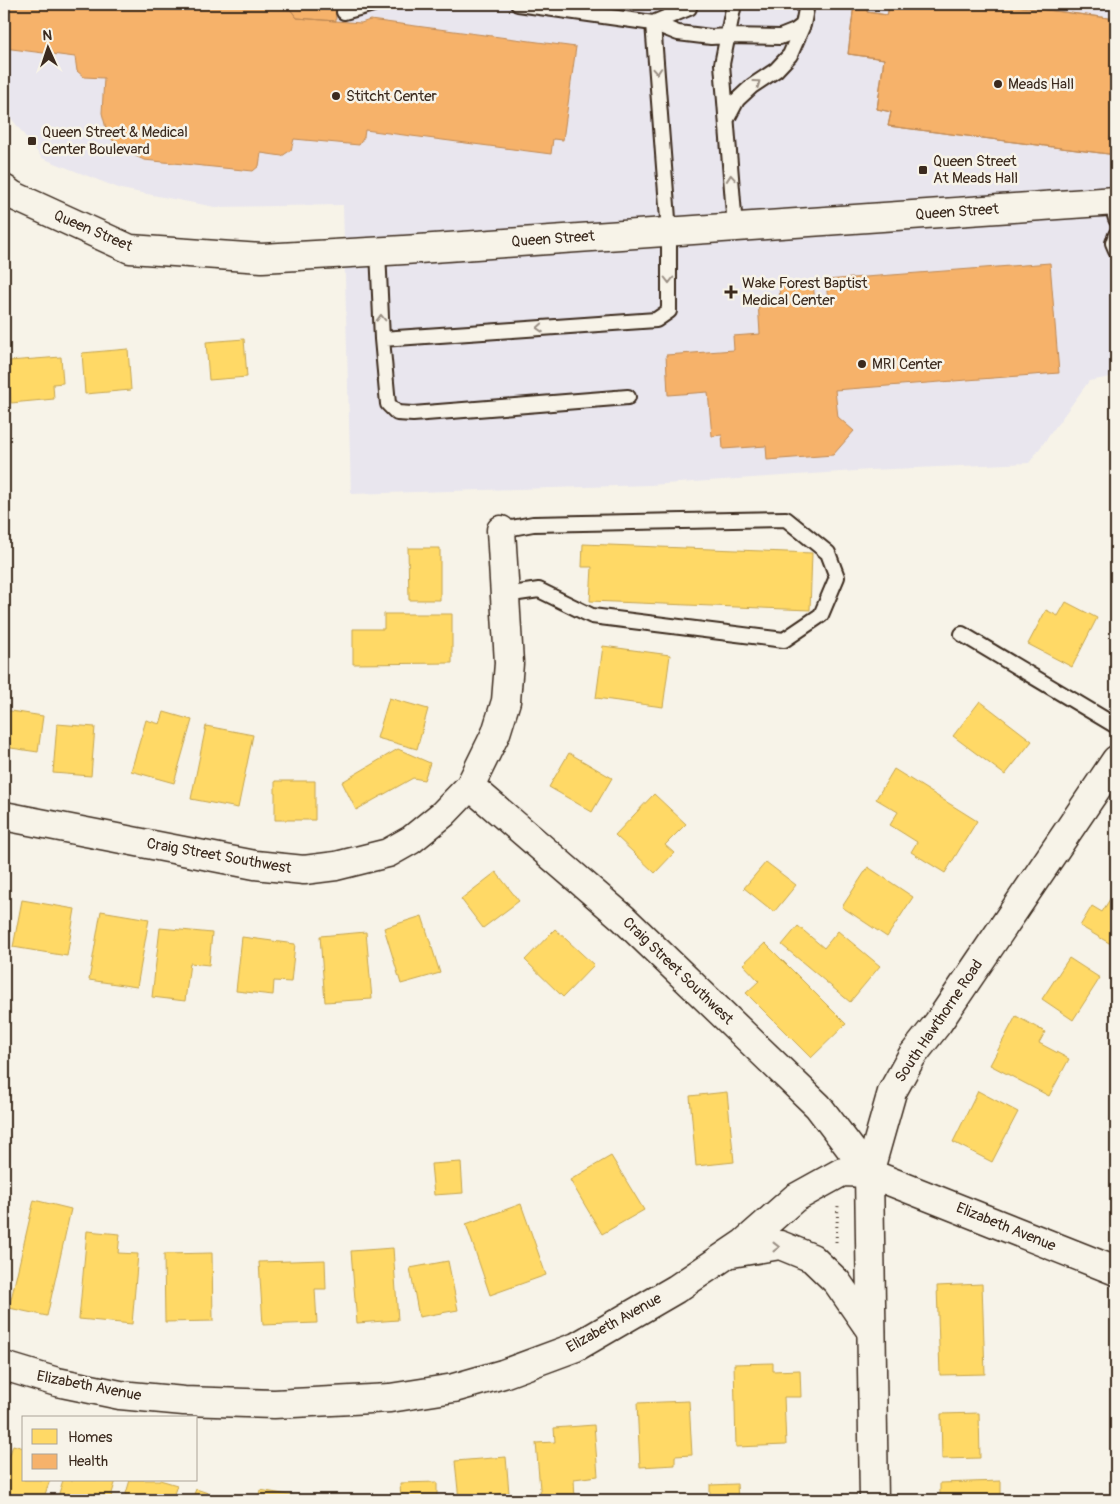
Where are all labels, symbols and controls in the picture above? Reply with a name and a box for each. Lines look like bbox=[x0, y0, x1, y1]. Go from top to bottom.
north arrow bbox=[22, 22, 72, 72]
text: N bbox=[42, 27, 53, 44]
one-way arrow bbox=[651, 67, 662, 75]
place label: Meads Hall bbox=[1008, 75, 1074, 94]
marker: Meads Hall bbox=[992, 78, 1004, 90]
one-way arrow bbox=[751, 80, 761, 89]
place label: Stitcht Center bbox=[346, 87, 438, 106]
marker: Stitcht Center bbox=[330, 90, 342, 102]
place label: Queen Street & Medical Center Boulevard bbox=[42, 123, 188, 159]
marker: Queen Street & Medical Center Boulevard bbox=[26, 135, 38, 147]
place label: Queen Street At Meads Hall bbox=[933, 152, 1018, 188]
marker: Queen Street At Meads Hall bbox=[917, 164, 929, 176]
one-way arrow bbox=[726, 174, 737, 182]
street label: Queen Street bbox=[915, 200, 1000, 224]
street label: Queen Street bbox=[51, 206, 136, 256]
street label: Queen Street bbox=[511, 227, 596, 251]
place label: Wake Forest Baptist Medical Center bbox=[742, 274, 868, 310]
one-way arrow bbox=[664, 277, 675, 285]
marker: Wake Forest Baptist Medical Center bbox=[724, 285, 738, 299]
one-way arrow bbox=[376, 314, 387, 322]
one-way arrow bbox=[536, 322, 544, 333]
place label: MRI Center bbox=[872, 355, 943, 374]
marker: MRI Center bbox=[856, 358, 868, 370]
street label: Craig Street Southwest bbox=[145, 834, 294, 878]
street label: Craig Street Southwest bbox=[619, 913, 738, 1029]
street label: South Hawthorne Road bbox=[891, 956, 987, 1086]
street label: Elizabeth Avenue bbox=[953, 1198, 1059, 1256]
one-way arrow bbox=[773, 1242, 781, 1252]
street label: Elizabeth Avenue bbox=[563, 1289, 666, 1357]
street label: Elizabeth Avenue bbox=[35, 1367, 143, 1406]
legend bbox=[22, 1416, 198, 1482]
text: Homes bbox=[68, 1428, 113, 1447]
text: Health bbox=[68, 1452, 108, 1471]

